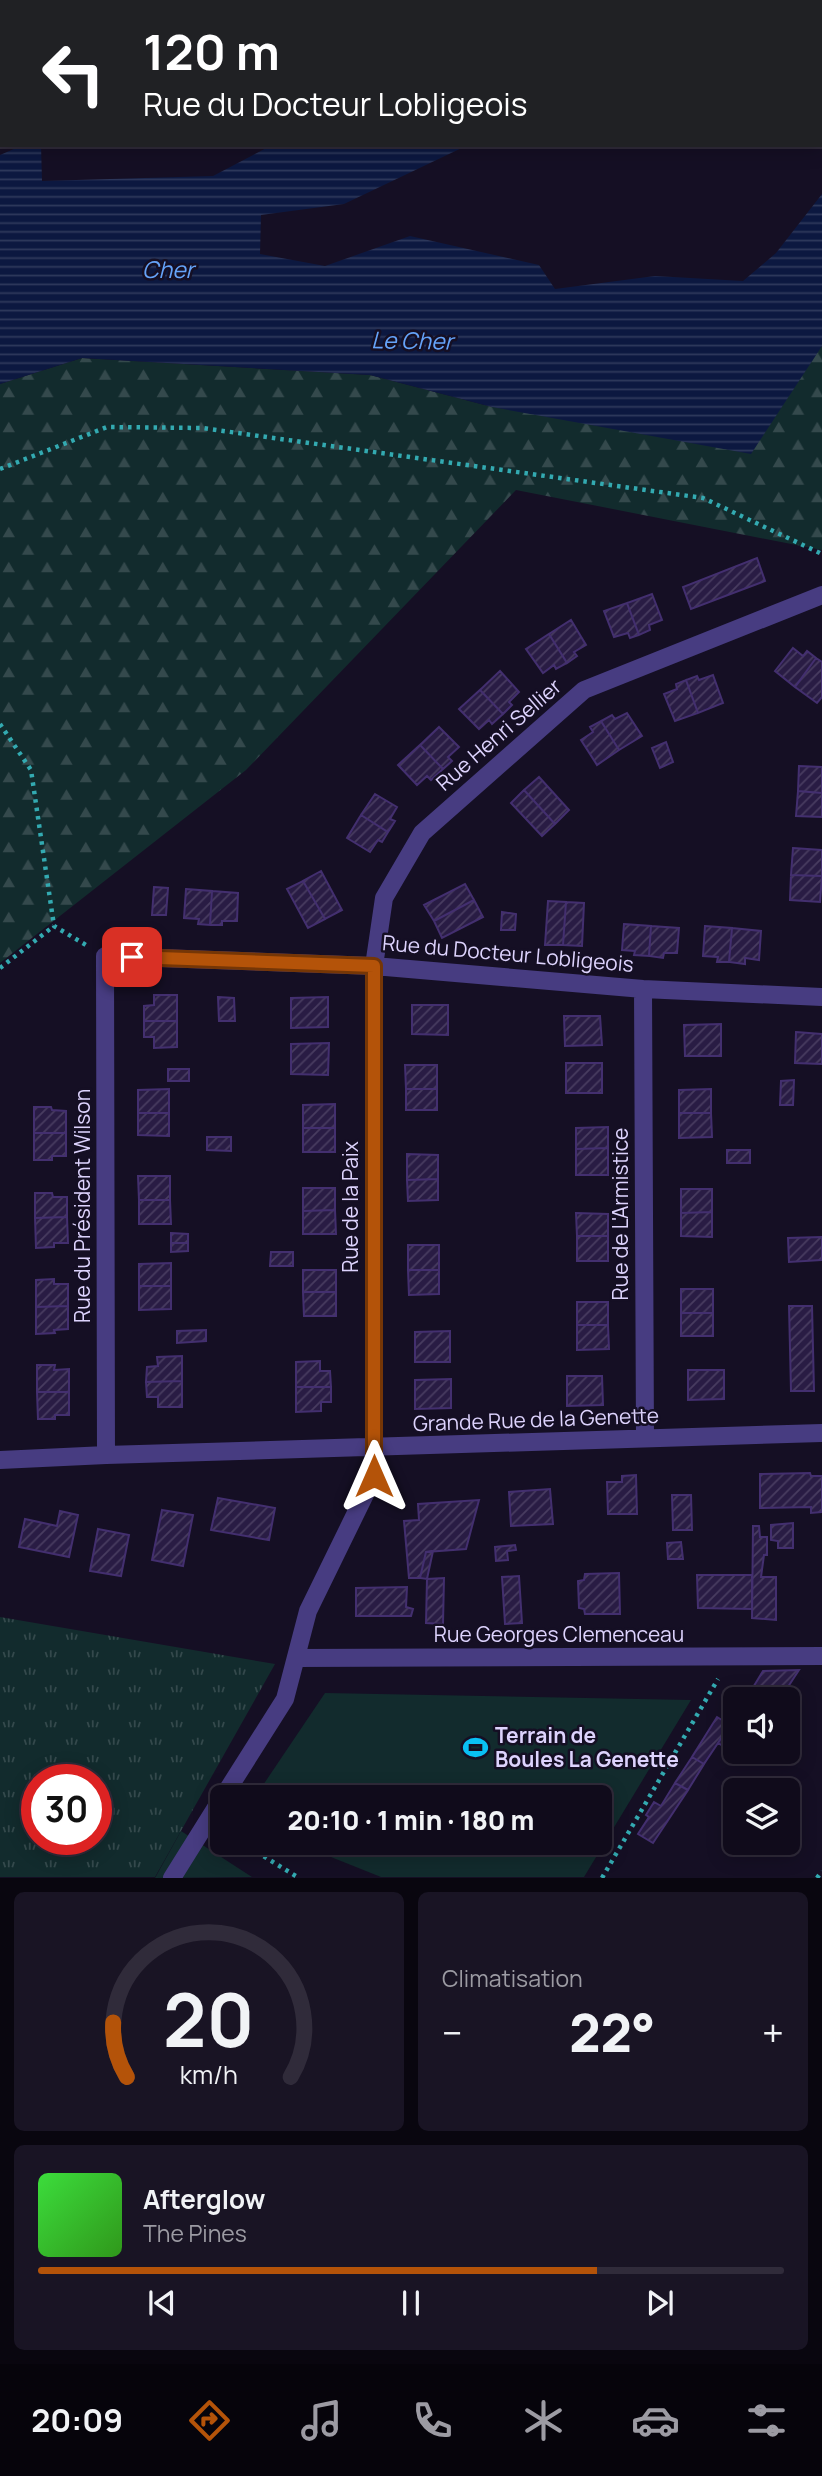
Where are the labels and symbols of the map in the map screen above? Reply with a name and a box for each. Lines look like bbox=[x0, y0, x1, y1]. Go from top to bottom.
water label: Cher bbox=[142, 253, 197, 285]
water label: Le Cher bbox=[371, 323, 456, 357]
street label: Rue Henri Sellier bbox=[430, 672, 567, 796]
pin bbox=[102, 927, 162, 987]
street label: Rue du Docteur Lobligeois bbox=[381, 928, 635, 978]
street label: Rue du Président Wilson bbox=[68, 1089, 96, 1323]
street label: Rue de L'Armistice bbox=[606, 1128, 634, 1300]
street label: Rue de la Paix bbox=[336, 1141, 364, 1273]
street label: Grande Rue de la Genette bbox=[412, 1401, 659, 1437]
position arrow bbox=[337, 1439, 411, 1513]
street label: Rue Georges Clemenceau bbox=[434, 1620, 684, 1648]
place label: Terrain de Boules La Genette bbox=[495, 1721, 679, 1773]
sports icon: Terrain de Boules La Genette bbox=[461, 1734, 489, 1762]
speed limit sign: 30 bbox=[21, 1764, 112, 1855]

